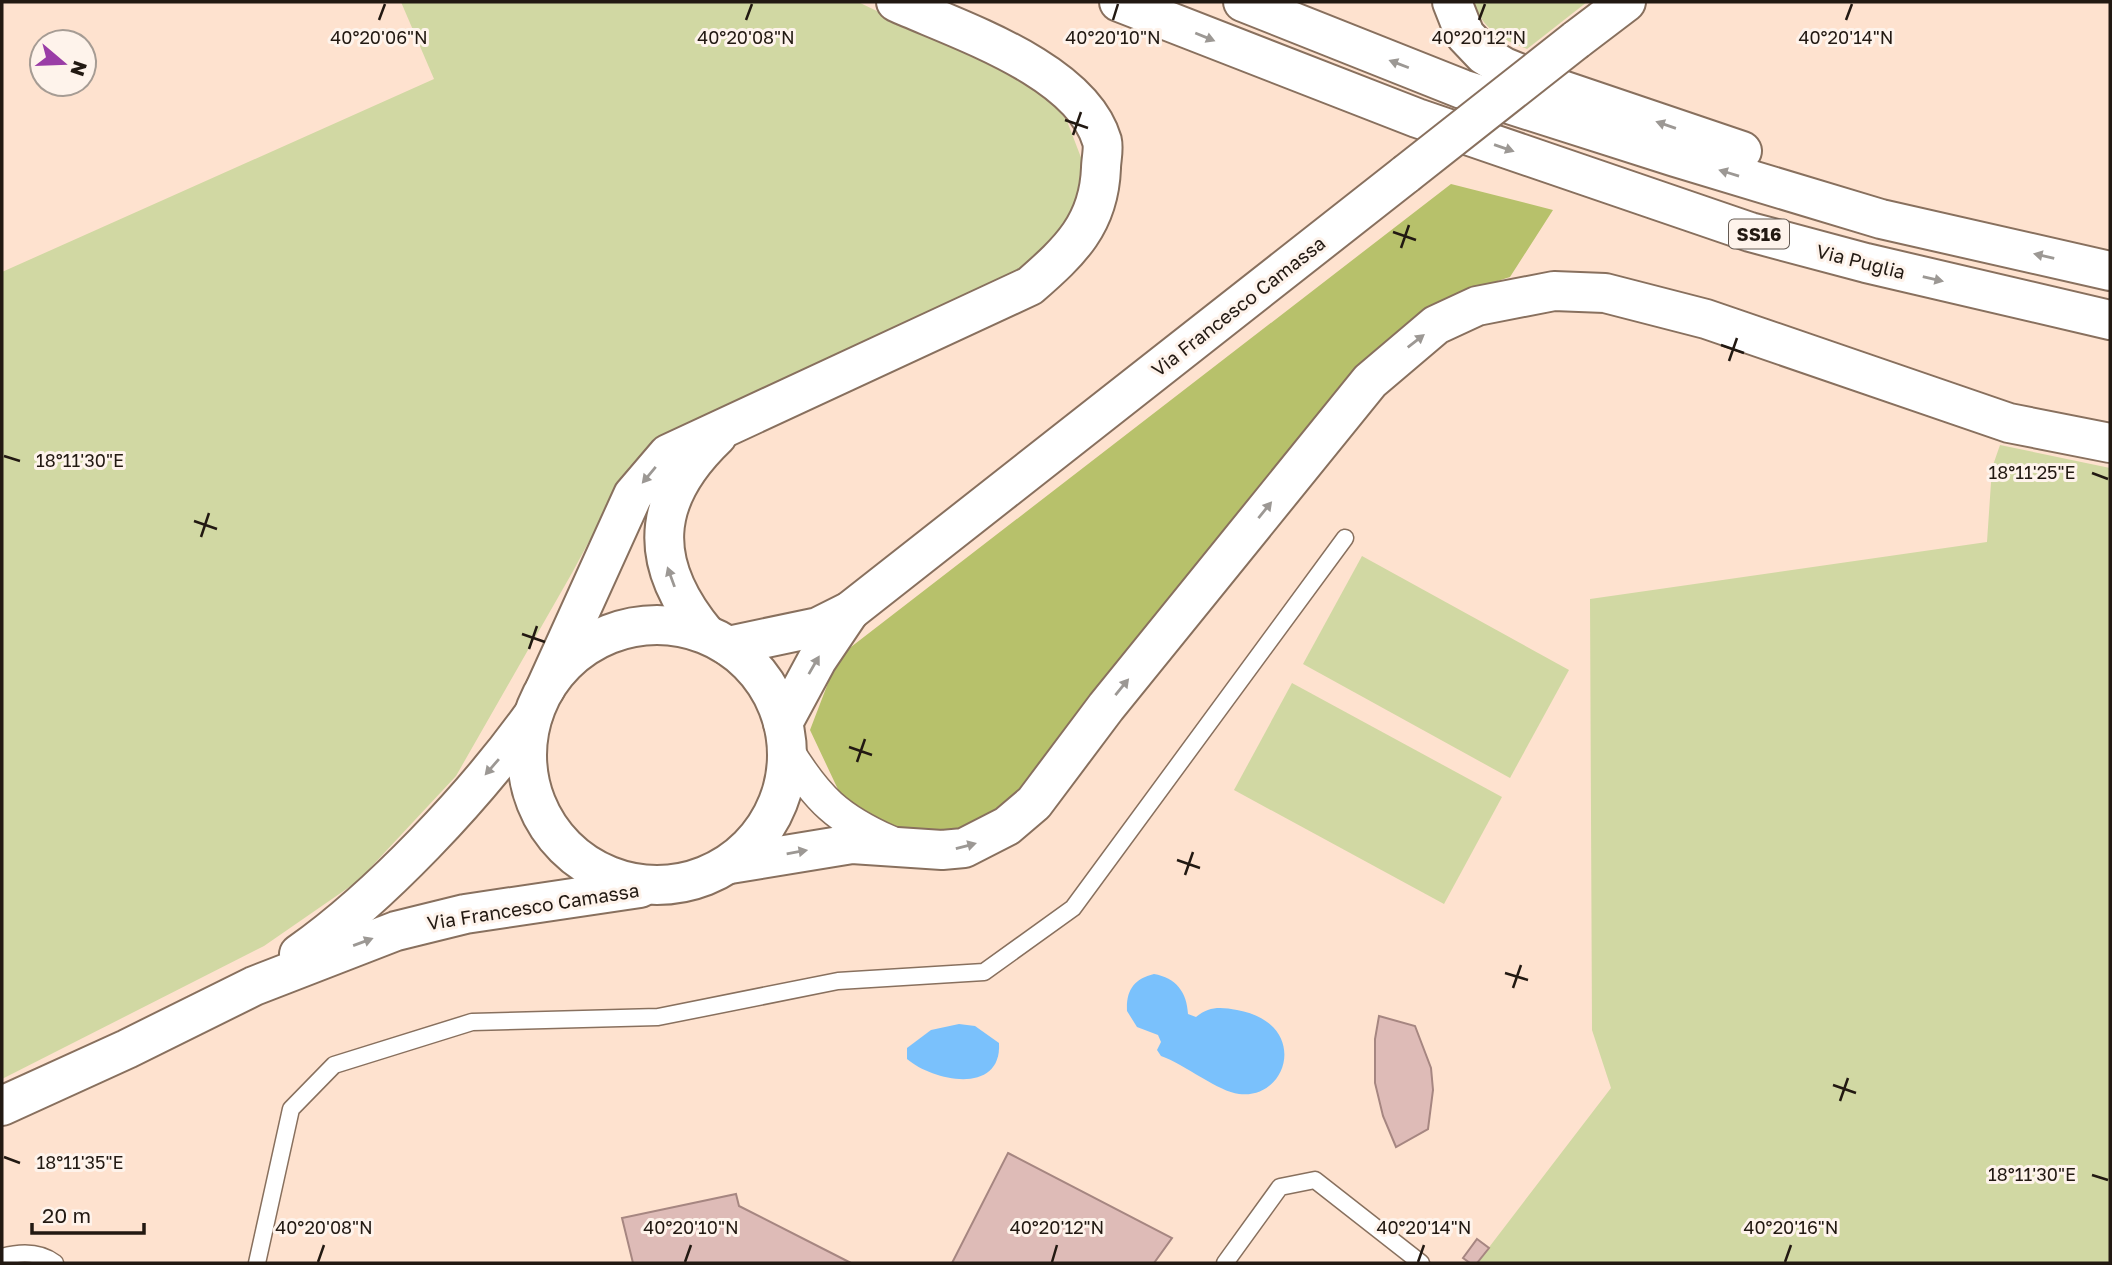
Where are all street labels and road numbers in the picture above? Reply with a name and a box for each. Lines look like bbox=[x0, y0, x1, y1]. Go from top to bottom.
road number: SS16 bbox=[1729, 220, 1789, 248]
street label: Via Francesco Camassa bbox=[1146, 231, 1330, 381]
street label: Via Puglia bbox=[1814, 239, 1908, 283]
street label: Via Francesco Camassa bbox=[425, 878, 641, 934]

